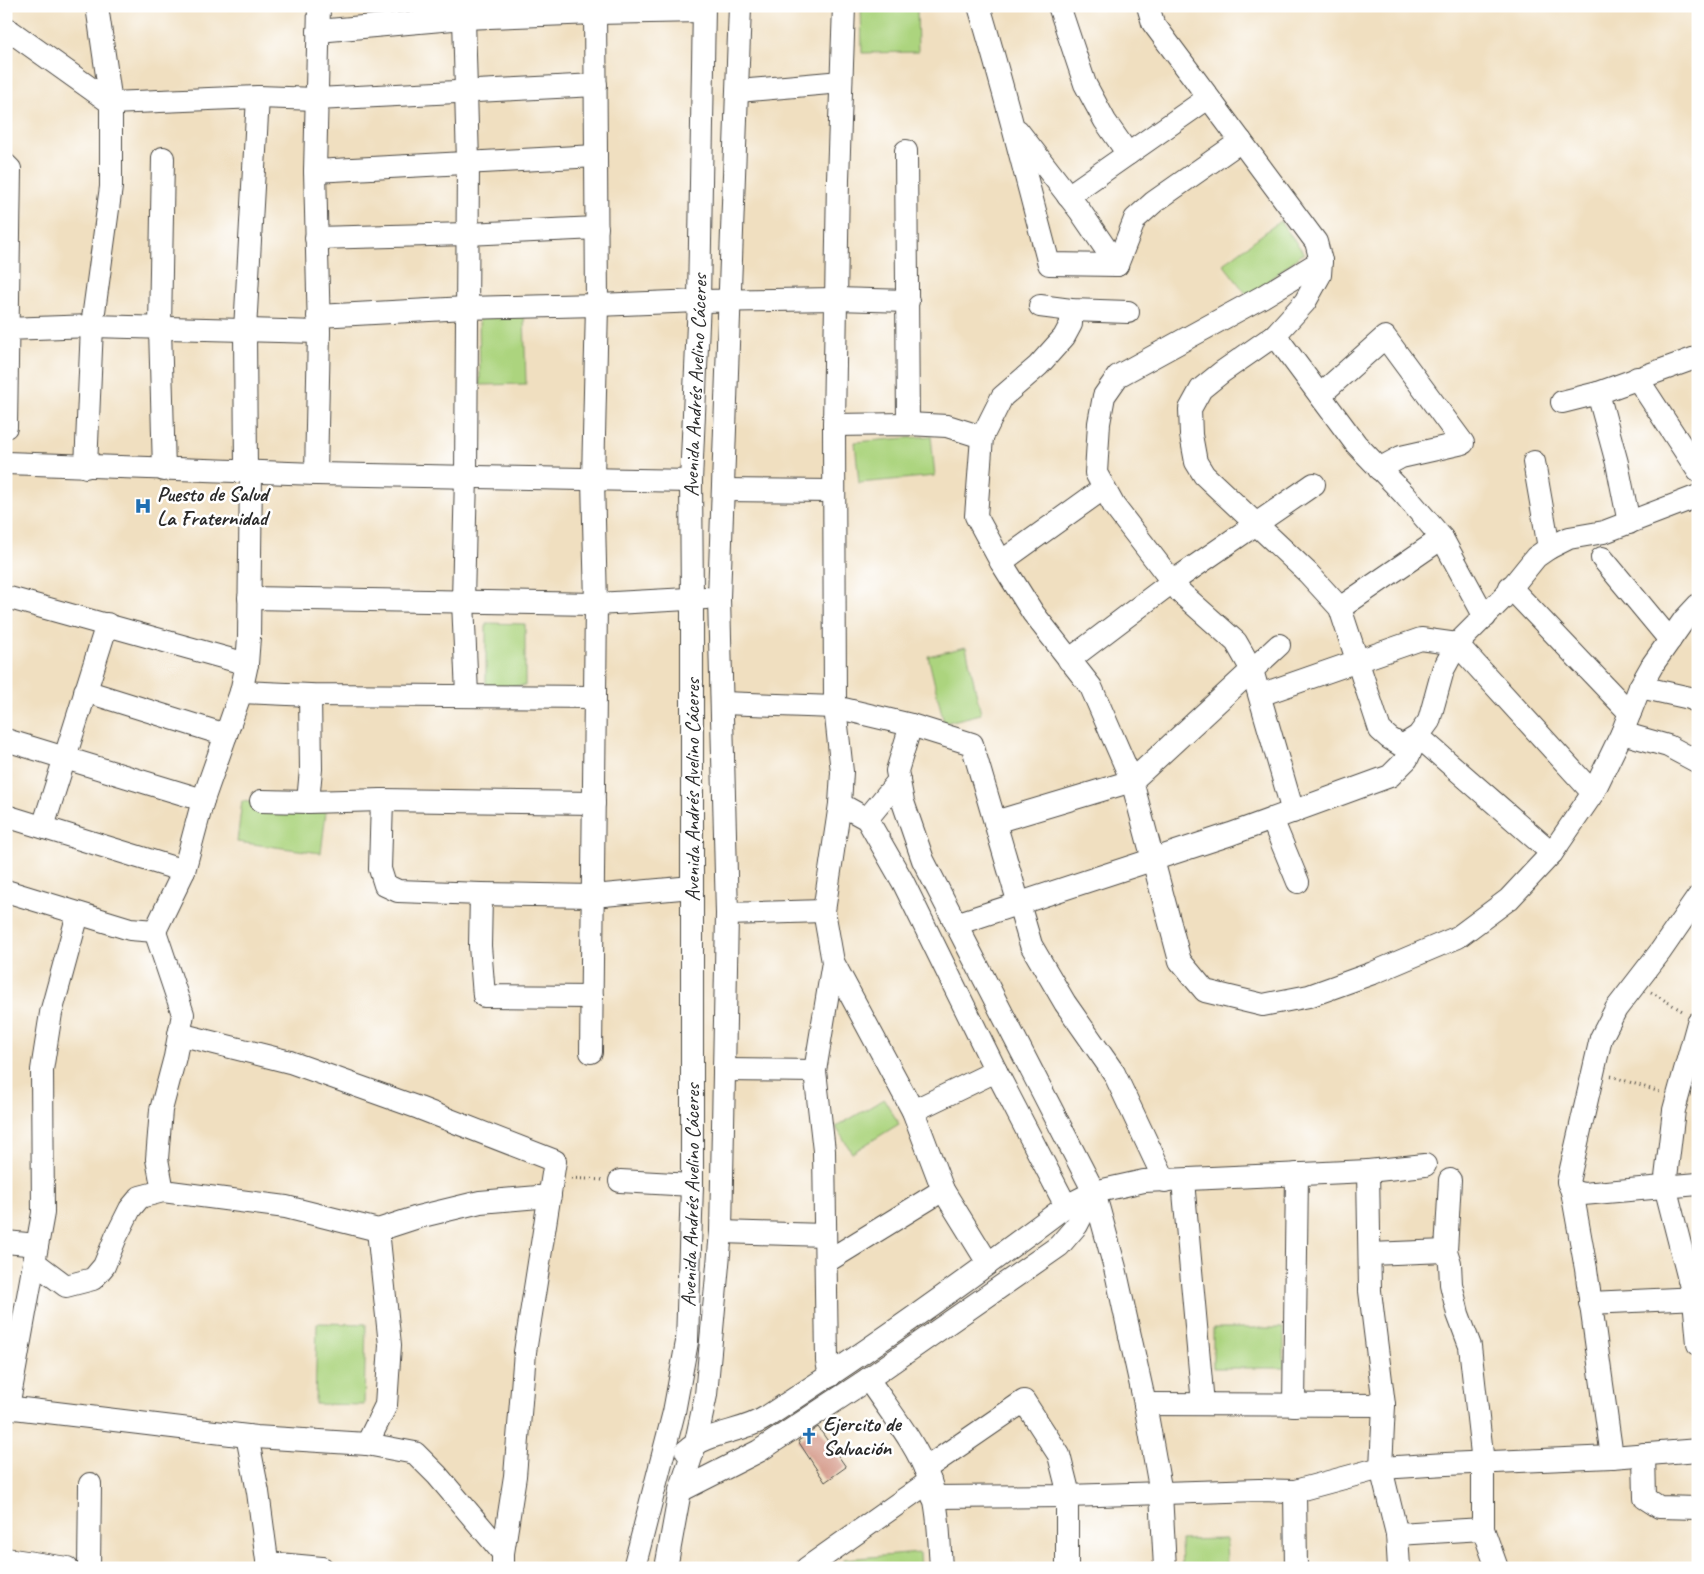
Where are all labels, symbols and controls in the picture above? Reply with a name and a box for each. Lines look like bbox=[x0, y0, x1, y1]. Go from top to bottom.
street label: Avenida Andrés Avelino Cáceres bbox=[678, 272, 712, 497]
place label: Puesto de Salud La Fraternidad bbox=[157, 481, 271, 531]
hospital icon: Puesto de Salud La Fraternidad bbox=[133, 496, 153, 516]
street label: Avenida Andrés Avelino Cáceres bbox=[679, 677, 705, 901]
street label: Avenida Andrés Avelino Cáceres bbox=[675, 1082, 705, 1307]
place label: Ejercito de Salvación bbox=[823, 1411, 902, 1461]
church icon: Ejercito de Salvación bbox=[799, 1426, 819, 1446]

